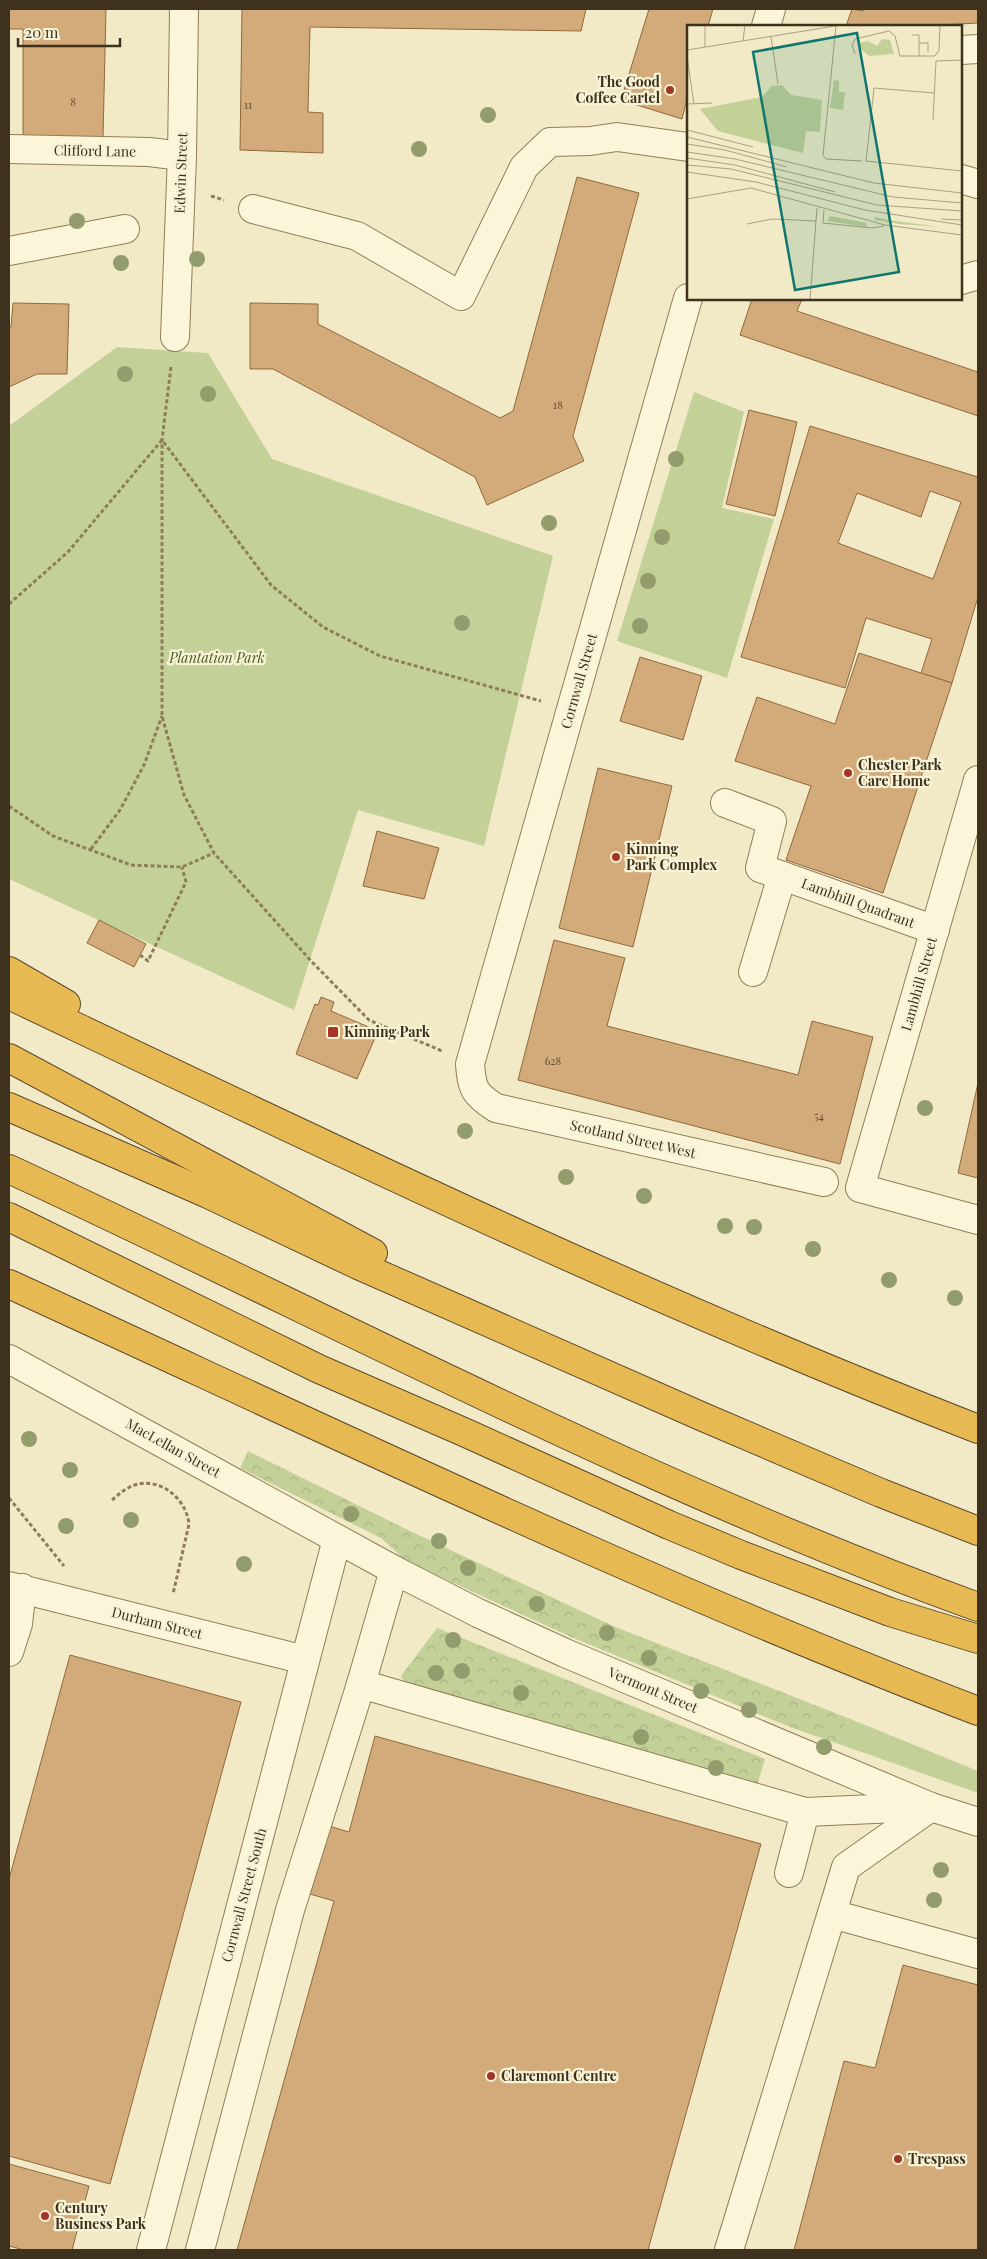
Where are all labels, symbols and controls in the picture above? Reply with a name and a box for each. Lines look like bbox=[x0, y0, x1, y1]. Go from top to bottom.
scale bar bbox=[18, 15, 120, 47]
text: 20 m bbox=[25, 22, 59, 42]
inset map bbox=[687, 25, 962, 300]
place label: The Good Coffee Cartel bbox=[576, 72, 661, 107]
marker: The Good Coffee Cartel bbox=[664, 84, 676, 96]
house number: 8 bbox=[70, 94, 76, 109]
house number: 11 bbox=[244, 97, 252, 112]
street label: Edwin Street bbox=[170, 131, 191, 214]
street label: Clifford Lane bbox=[54, 140, 136, 161]
house number: 18 bbox=[553, 397, 563, 412]
street label: Cornwall Street bbox=[556, 630, 602, 731]
park label: Plantation Park bbox=[168, 648, 265, 667]
place label: Chester Park Care Home bbox=[858, 755, 942, 790]
marker: Chester Park Care Home bbox=[842, 767, 854, 779]
place label: Kinning Park Complex bbox=[626, 839, 718, 874]
marker: Kinning Park Complex bbox=[610, 851, 622, 863]
street label: Lambhill Quadrant bbox=[799, 873, 918, 932]
street label: Lambhill Street bbox=[896, 934, 941, 1033]
place label: Kinning Park bbox=[344, 1022, 431, 1041]
marker: Kinning Park bbox=[326, 1025, 340, 1039]
house number: 628 bbox=[545, 1053, 562, 1068]
house number: 54 bbox=[814, 1108, 825, 1123]
street label: Scotland Street West bbox=[568, 1115, 699, 1162]
street label: MacLellan Street bbox=[122, 1414, 225, 1482]
street label: Durham Street bbox=[110, 1602, 206, 1643]
street label: Vermont Street bbox=[605, 1662, 702, 1717]
street label: Cornwall Street South bbox=[216, 1825, 271, 1964]
place label: Claremont Centre bbox=[501, 2066, 617, 2085]
marker: Claremont Centre bbox=[485, 2070, 497, 2082]
place label: Trespass bbox=[908, 2149, 966, 2168]
marker: Trespass bbox=[892, 2153, 904, 2165]
place label: Century Business Park bbox=[55, 2198, 147, 2233]
marker: Century Business Park bbox=[39, 2210, 51, 2222]

